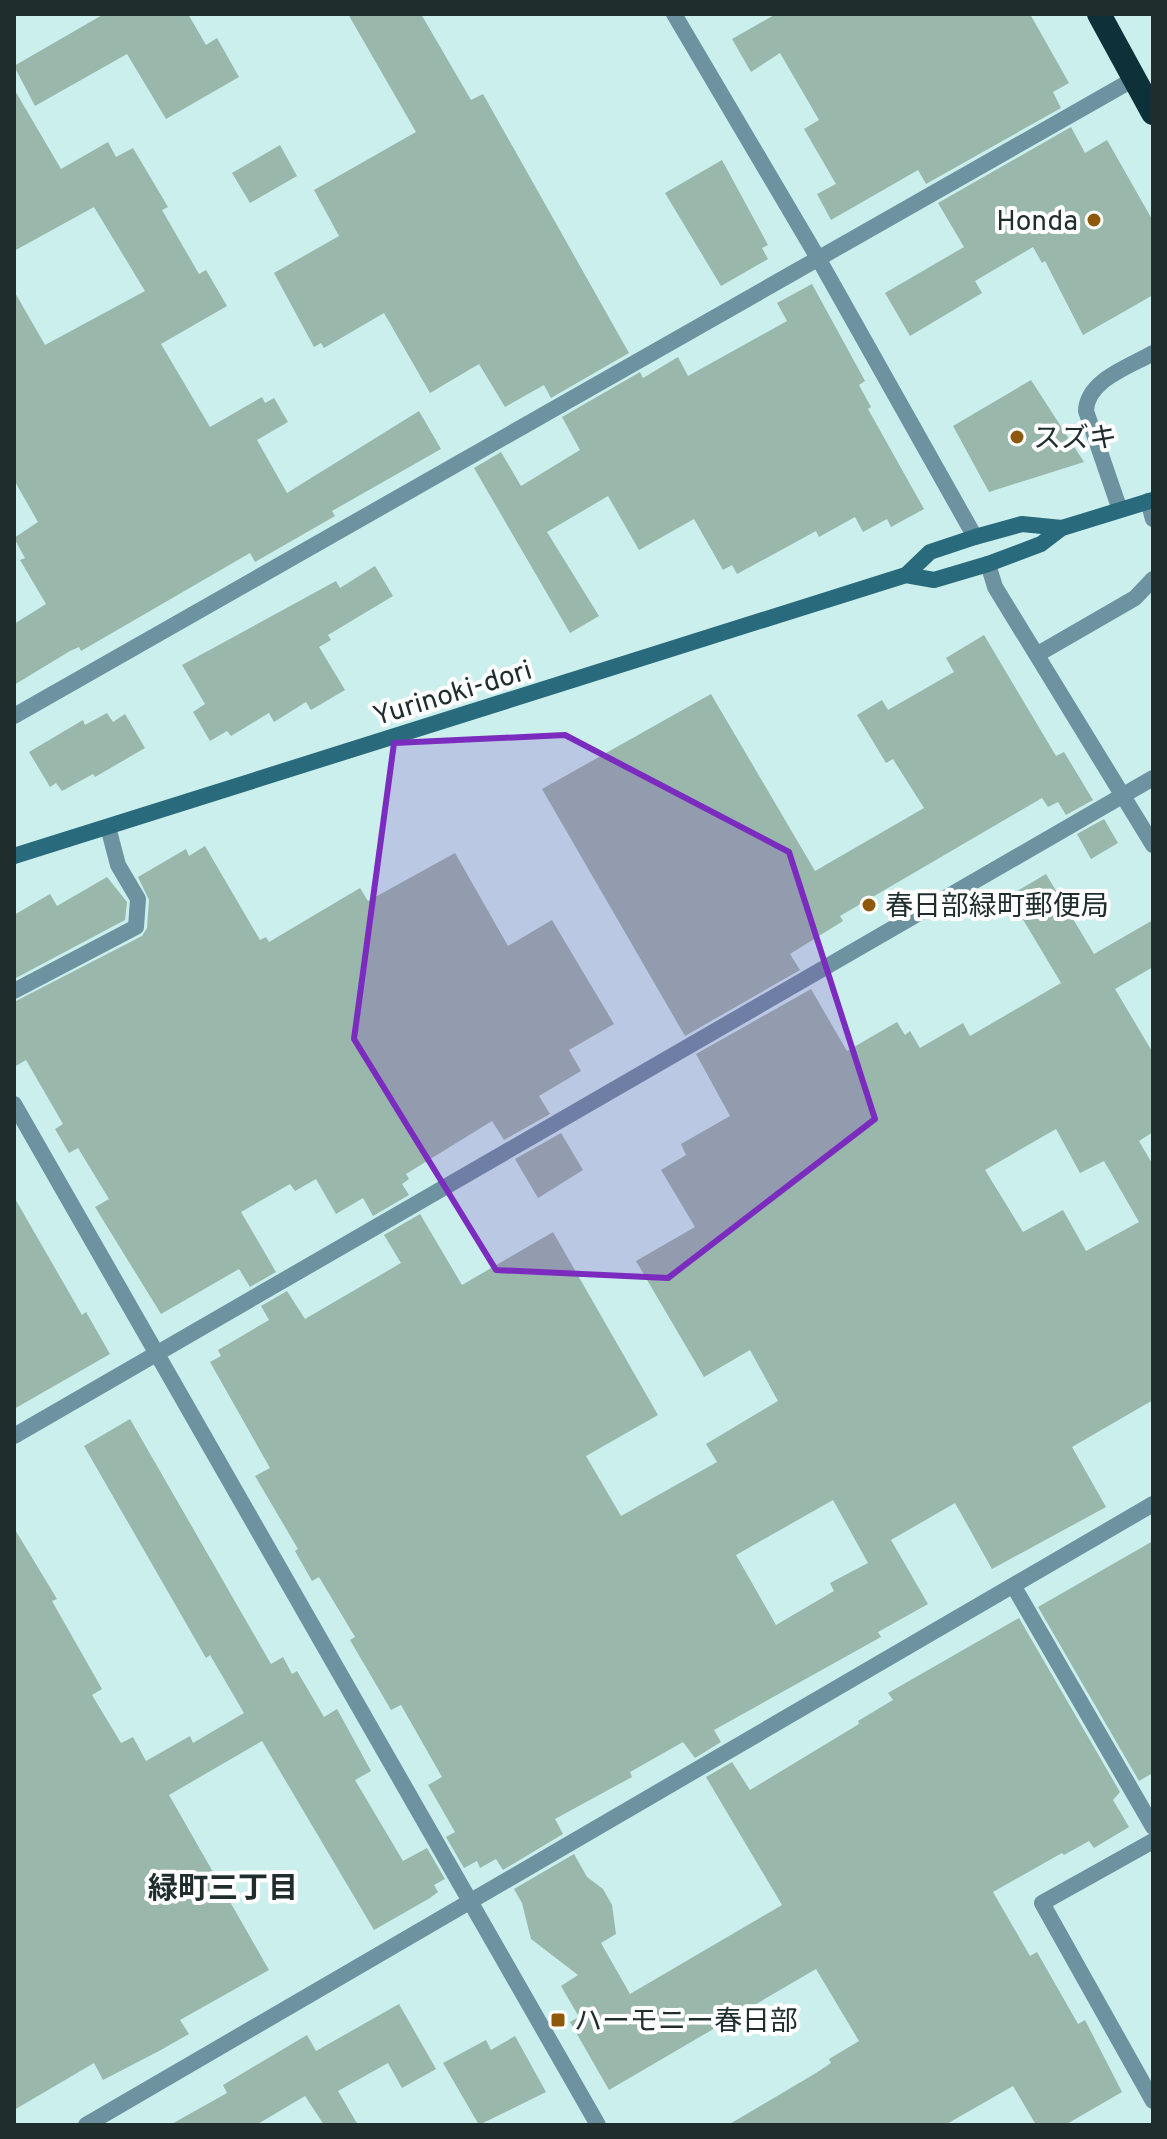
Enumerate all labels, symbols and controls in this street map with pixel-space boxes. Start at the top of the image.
place label: Honda [996,205,1078,241]
marker: Honda [1085,211,1103,229]
place label: スズキ [1033,422,1117,458]
marker: スズキ [1008,428,1026,446]
street label: Yurinoki-dori [369,654,537,736]
place label: 春日部緑町郵便局 [885,890,1109,926]
marker: 春日部緑町郵便局 [860,896,878,914]
district label: 緑町三丁目 [148,1872,298,1909]
place label: ハーモニー春日部 [574,2005,798,2041]
marker: ハーモニー春日部 [549,2011,567,2029]

